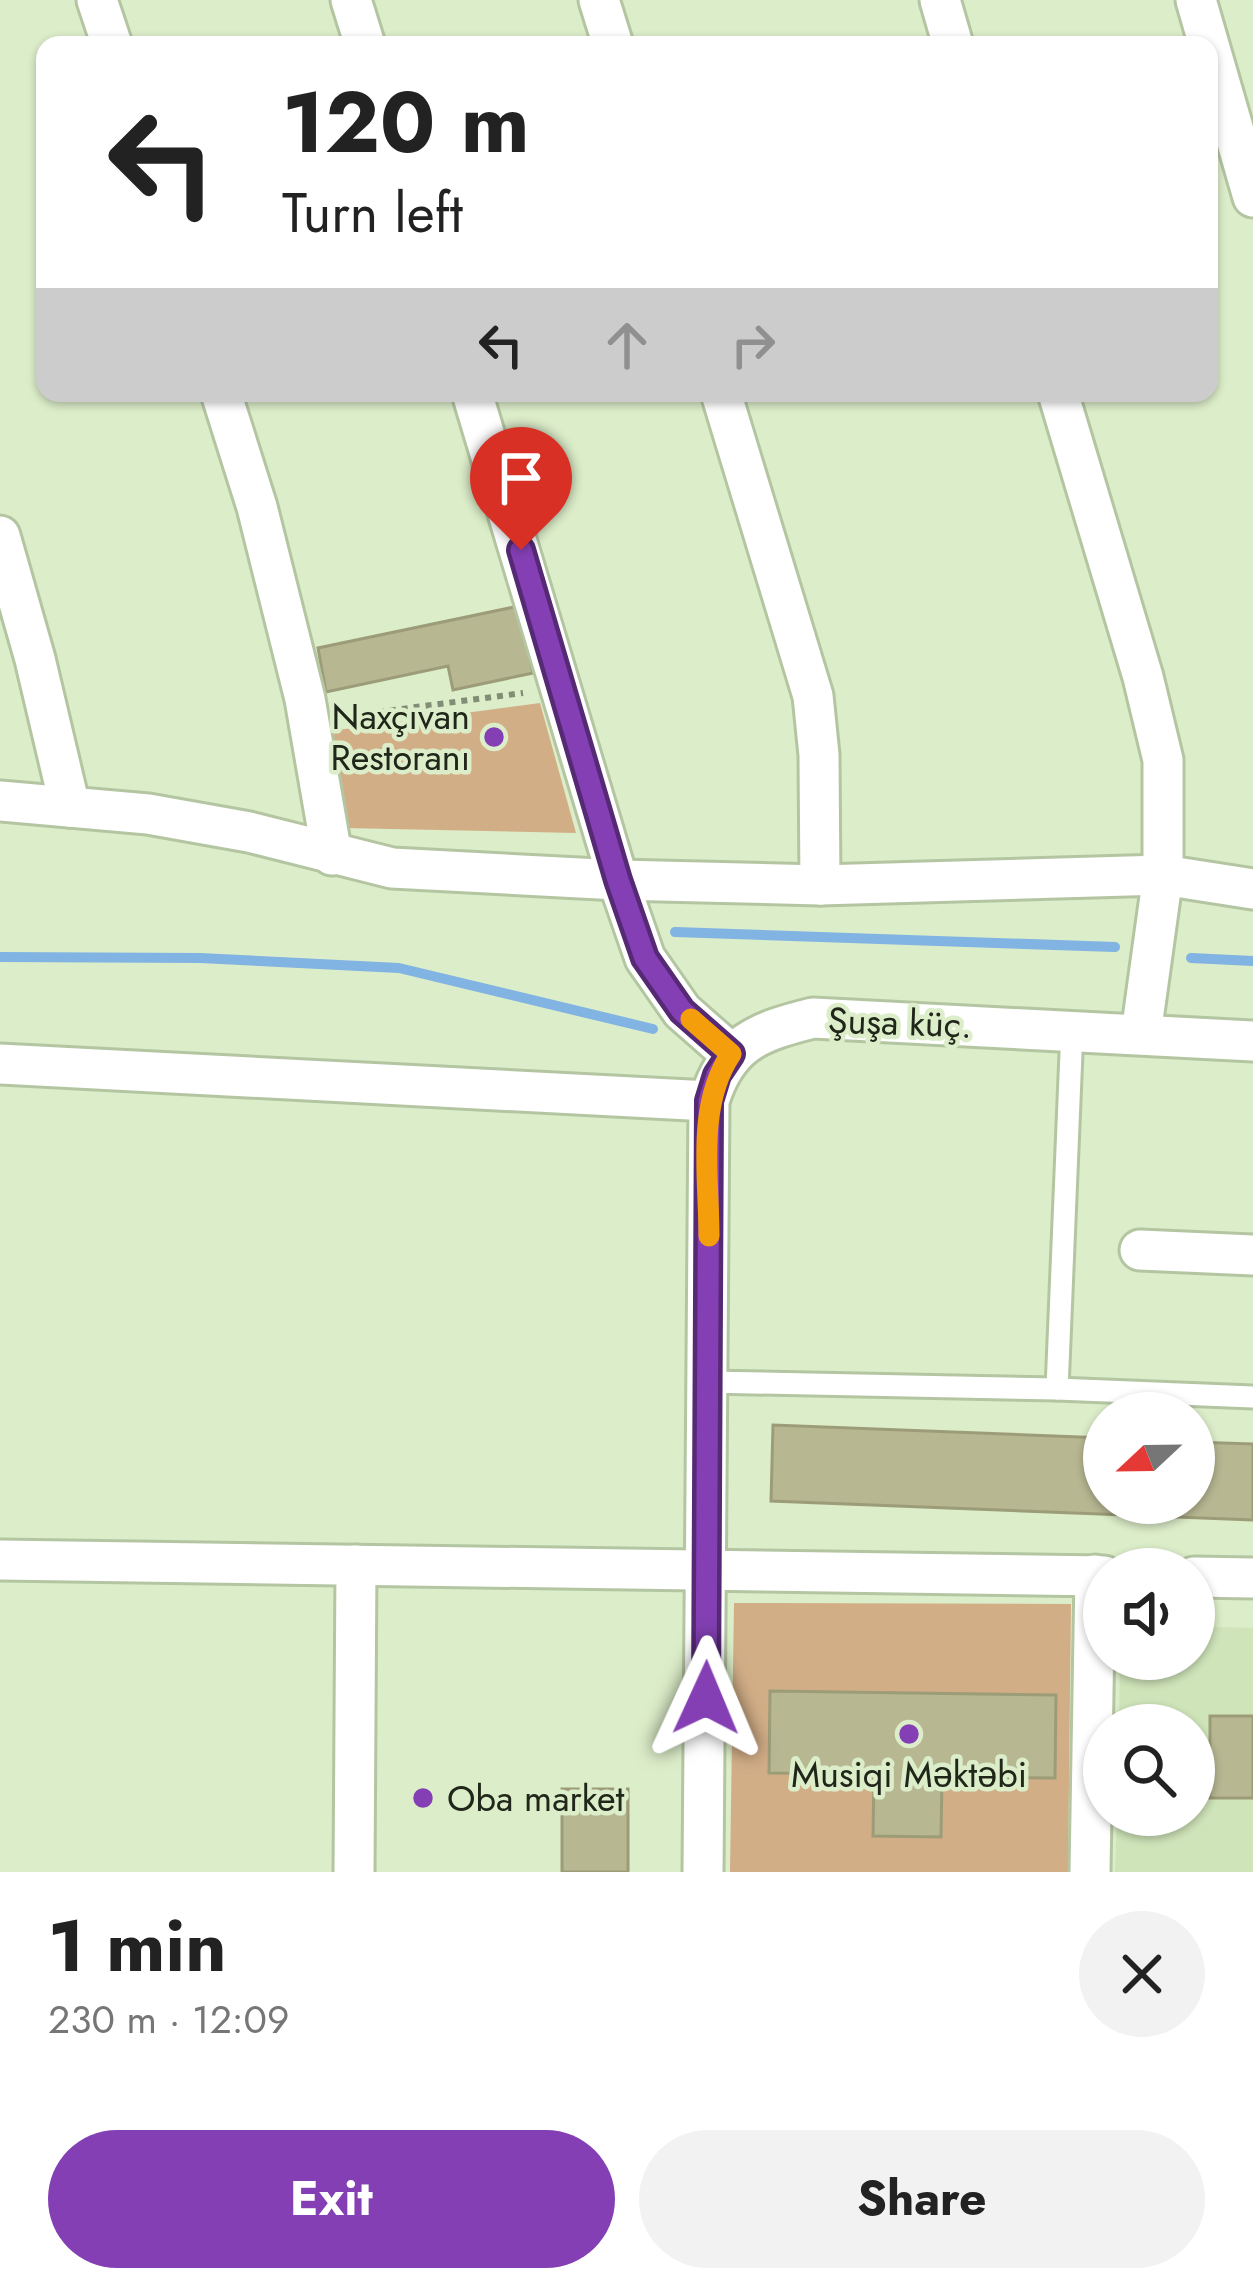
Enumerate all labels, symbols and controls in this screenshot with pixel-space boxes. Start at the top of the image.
text: 120 m [282,62,530,184]
icon: left [84,84,240,240]
text: Turn left [282,174,463,252]
icon: left [468,312,534,378]
icon: ahead [594,312,660,378]
icon: right [720,312,786,378]
pin [470,427,572,550]
icon: arrive [488,445,554,511]
place label: Naxçıvan Restoranı [331,690,470,783]
marker: Naxçıvan Restoranı [481,724,507,750]
street label: Şuşa küç. [827,994,973,1050]
north arrow [1083,1392,1215,1524]
map controls [1083,1392,1215,1836]
button: sound [1083,1548,1215,1680]
position arrow [643,1635,769,1761]
button: search [1083,1704,1215,1836]
marker: Musiqi Məktəbi [896,1721,922,1747]
place label: Musiqi Məktəbi [791,1748,1027,1800]
place label: Oba market [447,1772,625,1824]
marker: Oba market [410,1785,436,1811]
text: 1 min [48,1894,227,1998]
button: close [1079,1911,1205,2037]
text: 230 m · 12:09 [48,1991,289,2048]
button: Exit [48,2130,615,2268]
button: Share [639,2130,1205,2268]

